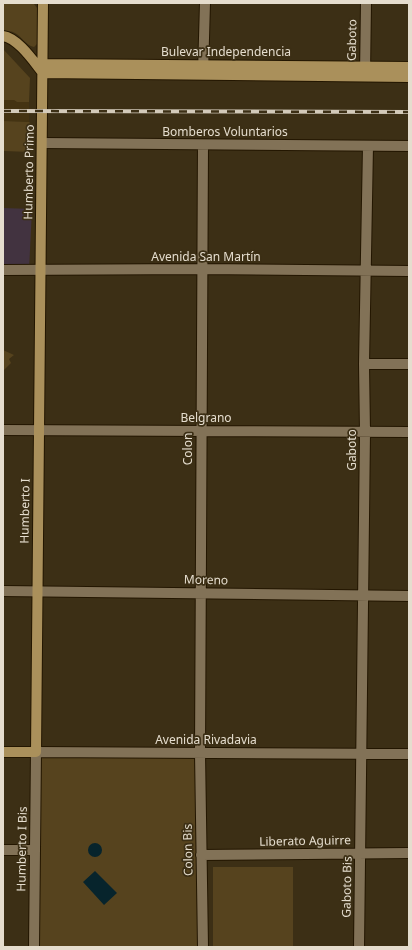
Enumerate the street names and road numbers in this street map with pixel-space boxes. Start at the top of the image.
street label: Gaboto [343,19,360,61]
street label: Bulevar Independencia [161,43,291,60]
street label: Bomberos Voluntarios [162,123,288,140]
street label: Humberto Primo [19,124,38,220]
street label: Avenida San Martín [151,248,261,265]
street label: Belgrano [180,409,232,426]
street label: Gaboto [343,429,360,471]
street label: Colon [179,433,196,465]
street label: Humberto I [15,478,34,544]
street label: Moreno [184,571,228,588]
street label: Avenida Rivadavia [155,731,257,748]
street label: Humberto I Bis [12,806,31,892]
street label: Colon Bis [179,823,196,876]
street label: Liberato Aguirre [259,831,351,850]
street label: Gaboto Bis [337,856,356,918]

